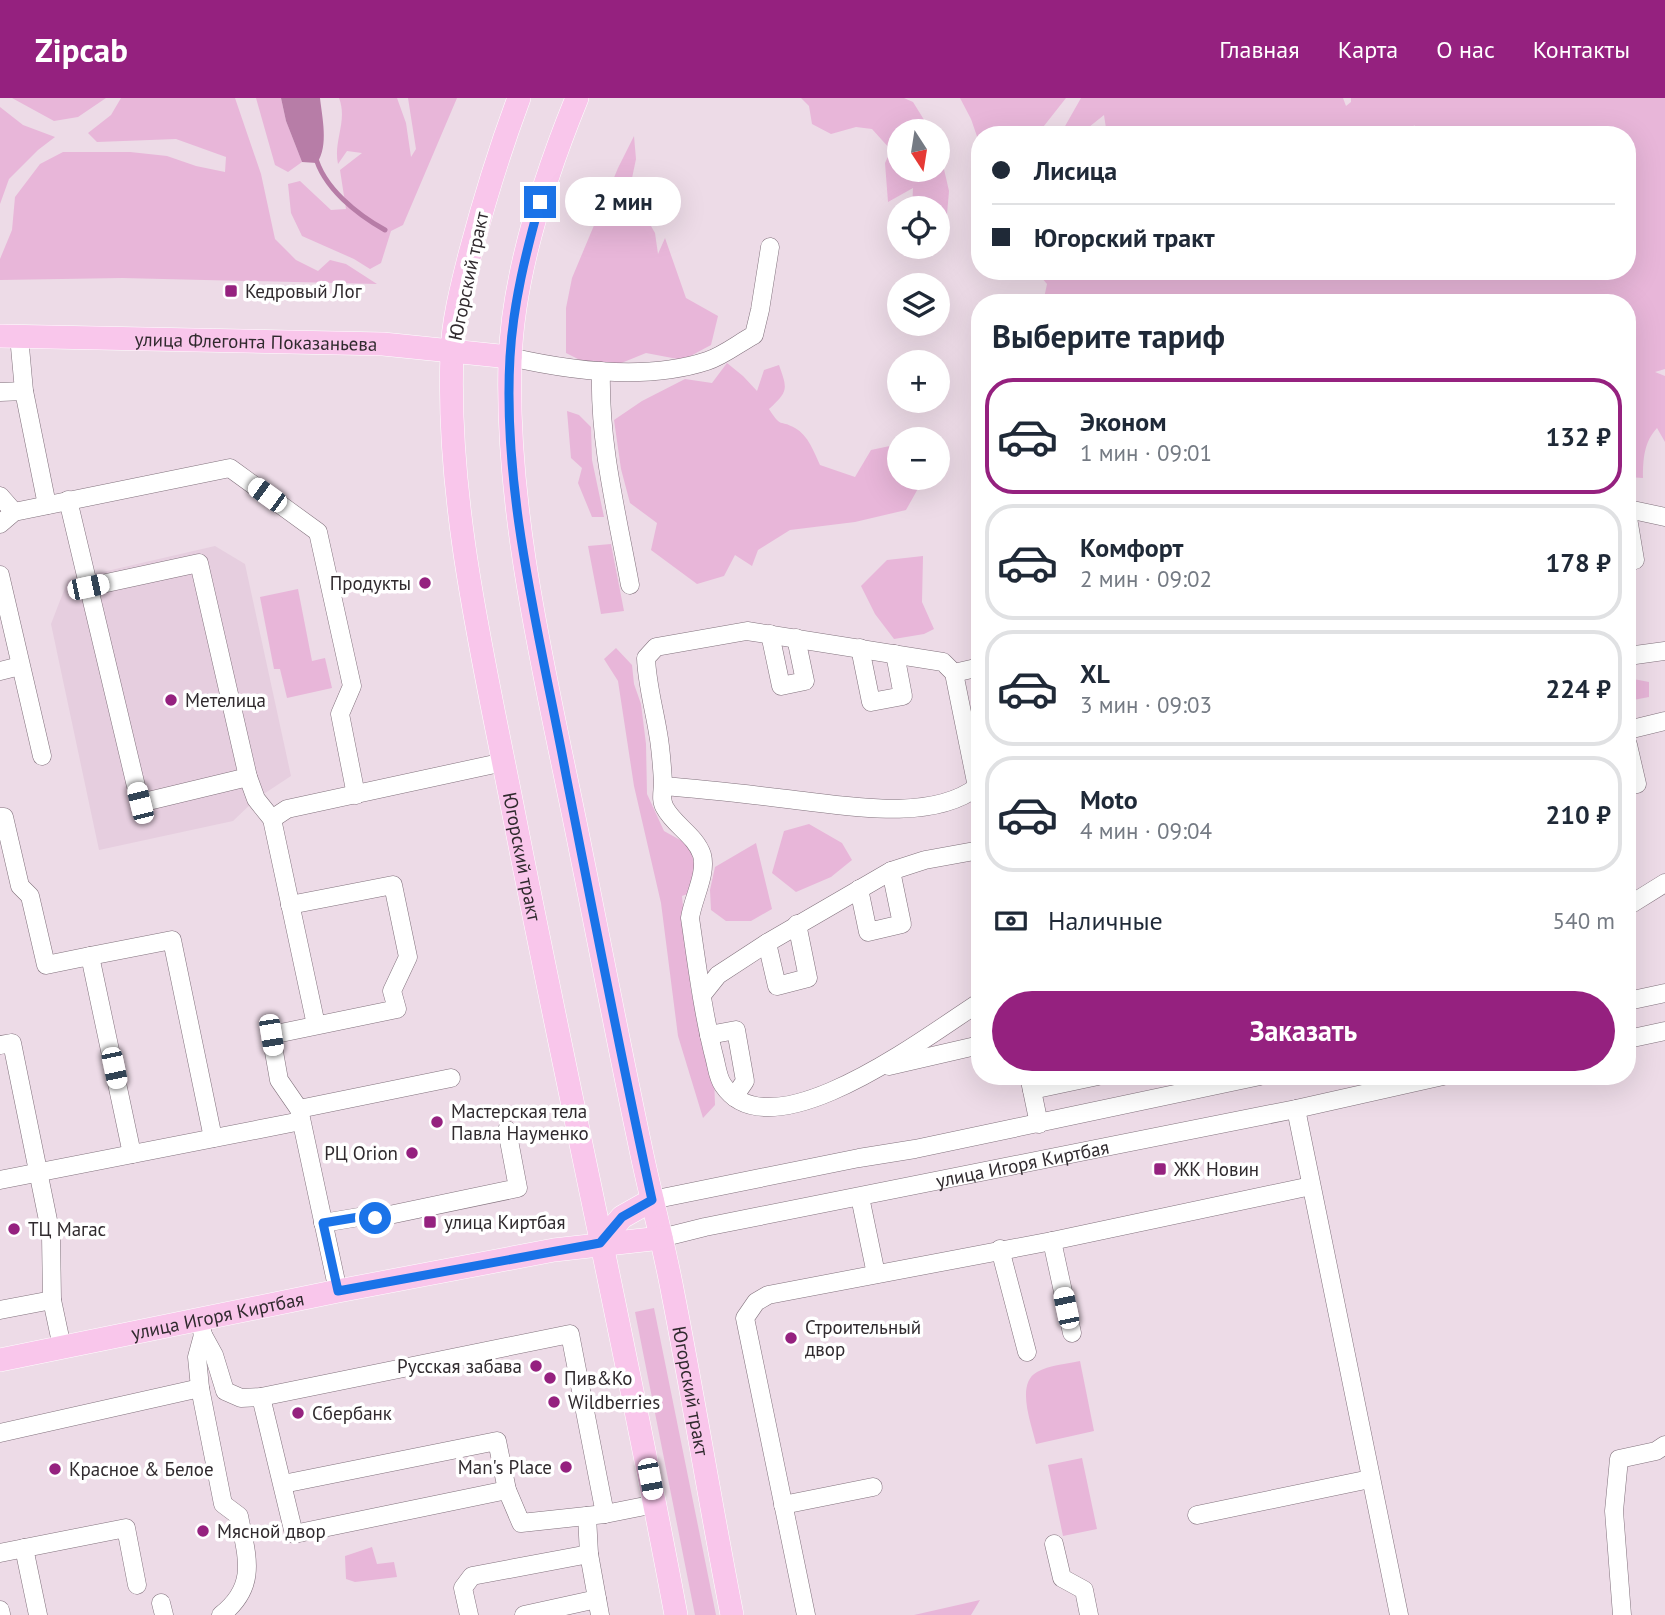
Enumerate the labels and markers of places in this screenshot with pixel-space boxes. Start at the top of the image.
place label: Кедровый Лог [245,279,363,303]
marker: Кедровый Лог [223,283,239,299]
place label: Продукты [330,571,411,595]
marker: Продукты [417,575,433,591]
place label: Метелица [185,688,266,712]
marker: Метелица [163,692,179,708]
place label: Мастерская тела Павла Науменко [451,1099,589,1145]
marker: Мастерская тела Павла Науменко [429,1114,445,1130]
place label: РЦ Orion [324,1141,398,1165]
marker: РЦ Orion [404,1145,420,1161]
place label: ЖК Новин [1173,1157,1259,1181]
marker: ЖК Новин [1152,1161,1168,1177]
place label: улица Киртбая [444,1210,566,1234]
marker: улица Киртбая [422,1214,438,1230]
place label: ТЦ Магас [28,1217,106,1241]
marker: ТЦ Магас [6,1221,22,1237]
place label: Строительный двор [805,1315,921,1361]
marker: Строительный двор [783,1330,799,1346]
place label: Русская забава [397,1354,522,1378]
marker: Русская забава [528,1358,544,1374]
place label: Пив&Ко [564,1366,632,1390]
marker: Пив&Ко [542,1370,558,1386]
place label: Wildberries [568,1390,660,1414]
marker: Wildberries [546,1394,562,1410]
place label: Сбербанк [312,1401,392,1425]
marker: Сбербанк [290,1405,306,1421]
place label: Man's Place [458,1455,552,1479]
place label: Красное & Белое [69,1457,214,1481]
marker: Man's Place [558,1459,574,1475]
marker: Красное & Белое [47,1461,63,1477]
place label: Мясной двор [217,1519,326,1543]
marker: Мясной двор [195,1523,211,1539]

